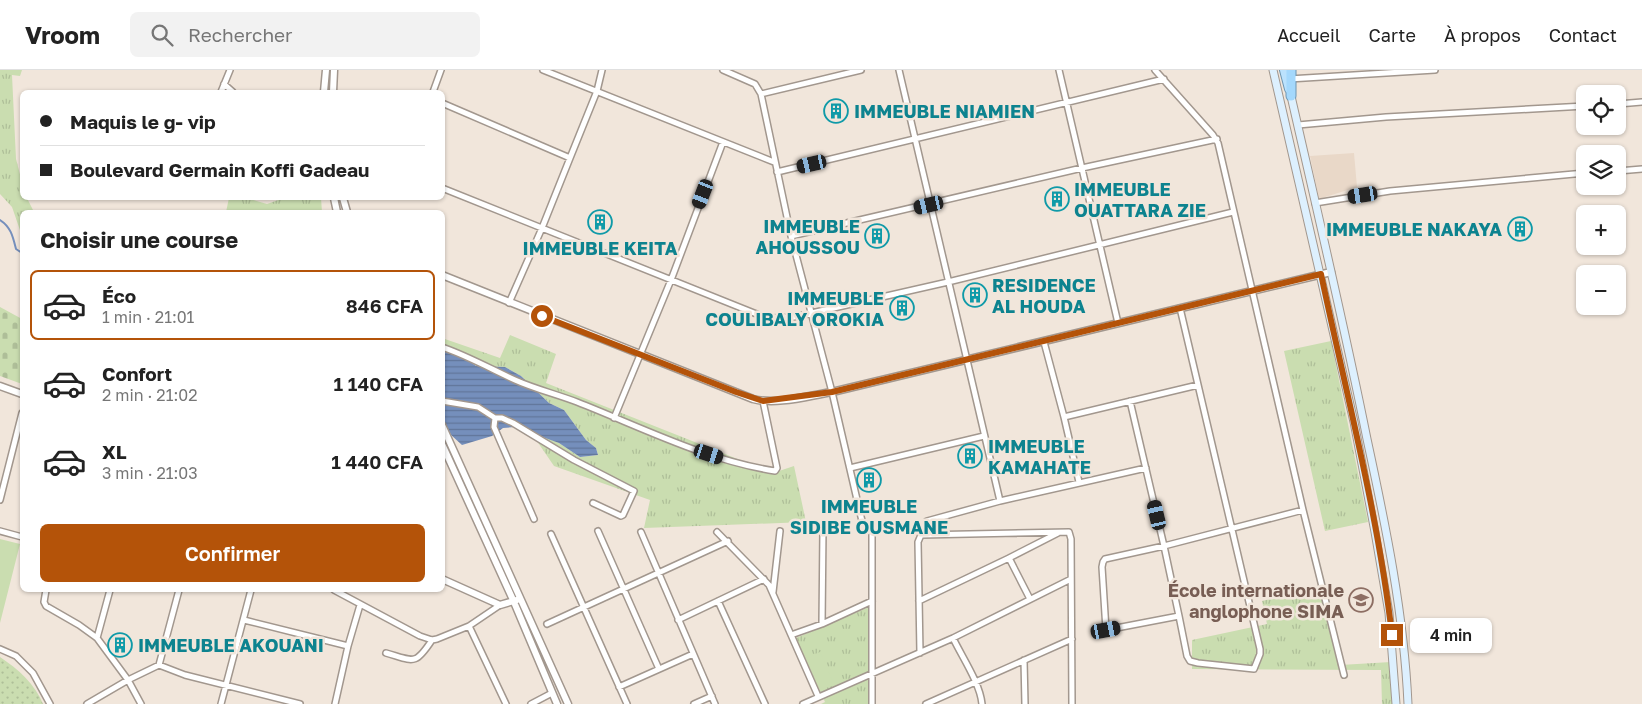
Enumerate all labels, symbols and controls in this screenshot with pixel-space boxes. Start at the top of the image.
search box [130,12,480,57]
text: Vroom [25,20,100,49]
icon: search [148,21,176,49]
text: Rechercher [188,23,293,46]
text: Accueil [1277,24,1341,46]
text: Carte [1369,24,1416,46]
text: À propos [1444,24,1521,46]
text: Contact [1549,24,1617,46]
map controls [1576,85,1626,315]
button: locate [1576,85,1626,135]
building icon: IMMEUBLE NIAMIEN [823,98,849,124]
place label: IMMEUBLE NIAMIEN [854,100,1035,122]
text: Maquis le g- vip [70,110,216,133]
button: layers [1576,145,1626,195]
car [795,153,828,175]
text: Boulevard Germain Koffi Gadeau [70,158,369,181]
car [690,177,715,211]
place label: IMMEUBLE OUATTARA ZIE [1074,178,1206,221]
car [1347,185,1378,205]
building icon: IMMEUBLE OUATTARA ZIE [1044,186,1070,212]
car [912,194,945,216]
button: + [1576,205,1626,255]
building icon: IMMEUBLE KEITA [587,209,613,235]
place label: IMMEUBLE AHOUSSOU [755,215,860,258]
building icon: IMMEUBLE NAKAYA [1507,216,1533,242]
place label: IMMEUBLE NAKAYA [1326,218,1502,240]
building icon: IMMEUBLE AHOUSSOU [864,223,890,249]
text: Choisir une course [40,226,238,253]
place label: IMMEUBLE KEITA [523,237,678,259]
button: − [1576,265,1626,315]
place label: RESIDENCE AL HOUDA [992,274,1096,317]
building icon: RESIDENCE AL HOUDA [962,282,988,308]
icon: car [42,283,87,328]
text: Éco [102,284,136,307]
place label: IMMEUBLE COULIBALY OROKIA [705,287,884,330]
text: 846 CFA [346,294,423,317]
building icon: IMMEUBLE COULIBALY OROKIA [889,295,915,321]
route start [531,305,553,327]
text: 1 min · 21:01 [102,307,194,327]
icon: car [42,361,87,406]
text: Confort [102,362,172,385]
text: 1 140 CFA [334,372,423,395]
text: 2 min · 21:02 [102,385,197,405]
place label: IMMEUBLE KAMAHATE [988,435,1091,478]
icon: car [42,439,87,484]
text: XL [102,440,127,463]
car [692,442,725,466]
building icon: IMMEUBLE KAMAHATE [957,443,983,469]
text: 1 440 CFA [331,450,423,473]
text: 3 min · 21:03 [102,463,198,483]
building icon: IMMEUBLE SIDIBE OUSMANE [856,467,882,493]
place label: IMMEUBLE SIDIBE OUSMANE [790,495,948,538]
car [1146,499,1167,531]
button: Confirmer [40,524,425,582]
place label: École internationale anglophone SIMA [1168,579,1344,622]
school or university icon: École internationale anglophone SIMA [1348,587,1374,613]
callout: 4 min [1410,618,1492,652]
car [1089,620,1122,640]
route end [1381,624,1403,646]
text: 4 min [1430,625,1472,645]
building icon: IMMEUBLE AKOUANI [107,632,133,658]
place label: IMMEUBLE AKOUANI [138,634,324,656]

